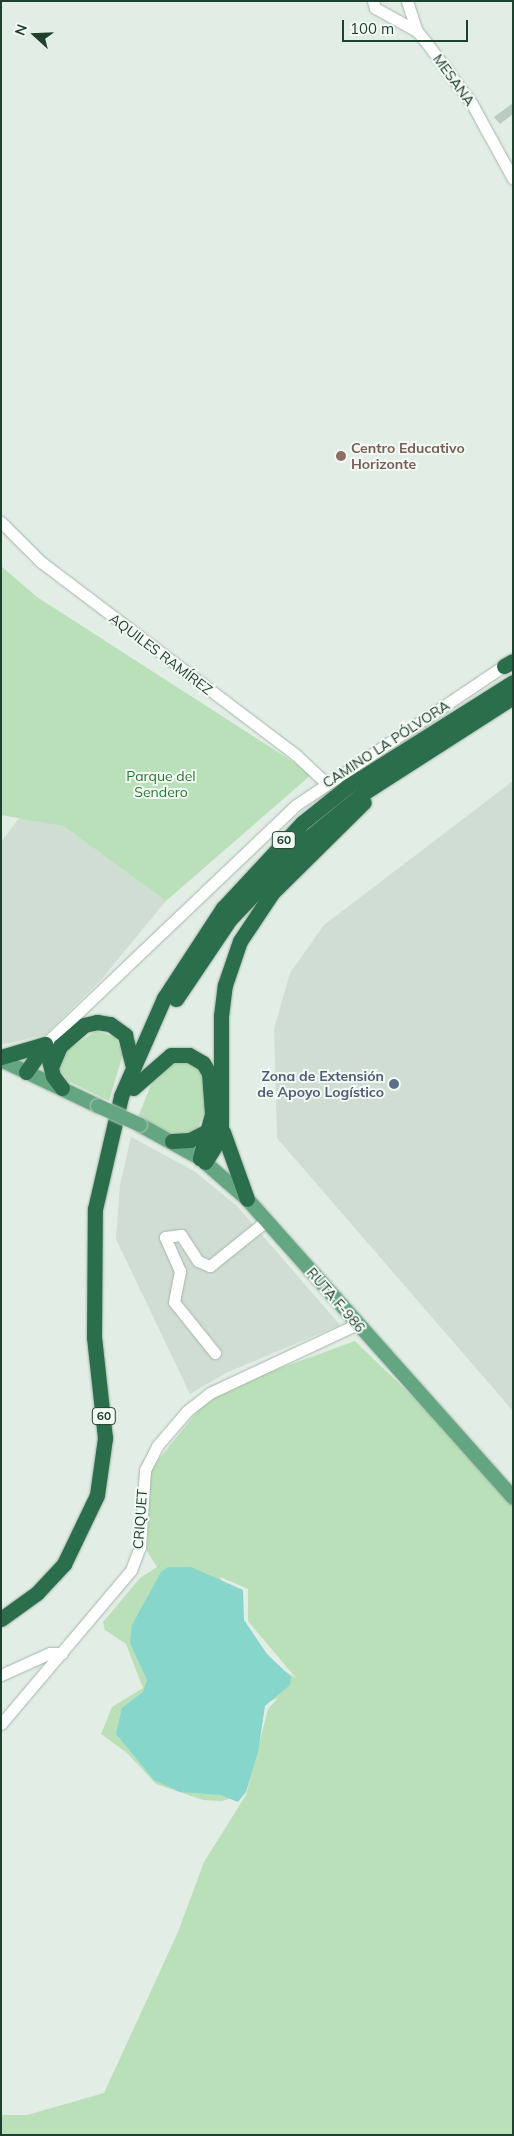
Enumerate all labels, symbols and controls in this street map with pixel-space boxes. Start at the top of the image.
north arrow [10,10,60,60]
scale bar [344,10,470,42]
text: 100 m [350,19,394,38]
text: N [11,22,31,38]
street label: MESANA [430,51,478,109]
place label: Centro Educativo Horizonte [351,440,465,472]
marker: Centro Educativo Horizonte [335,450,347,462]
street label: AQUILES RAMÍREZ [106,610,216,698]
street label: CAMINO LA PÓLVORA [319,697,453,791]
park label: Parque del Sendero [126,768,196,800]
road number: 60 [272,830,296,850]
place label: Zona de Extensión de Apoyo Logístico [257,1068,384,1100]
marker: Zona de Extensión de Apoyo Logístico [388,1078,400,1090]
street label: RUTA F-986 [303,1264,369,1336]
road number: 60 [92,1406,116,1425]
street label: CRIQUET [130,1488,150,1550]

